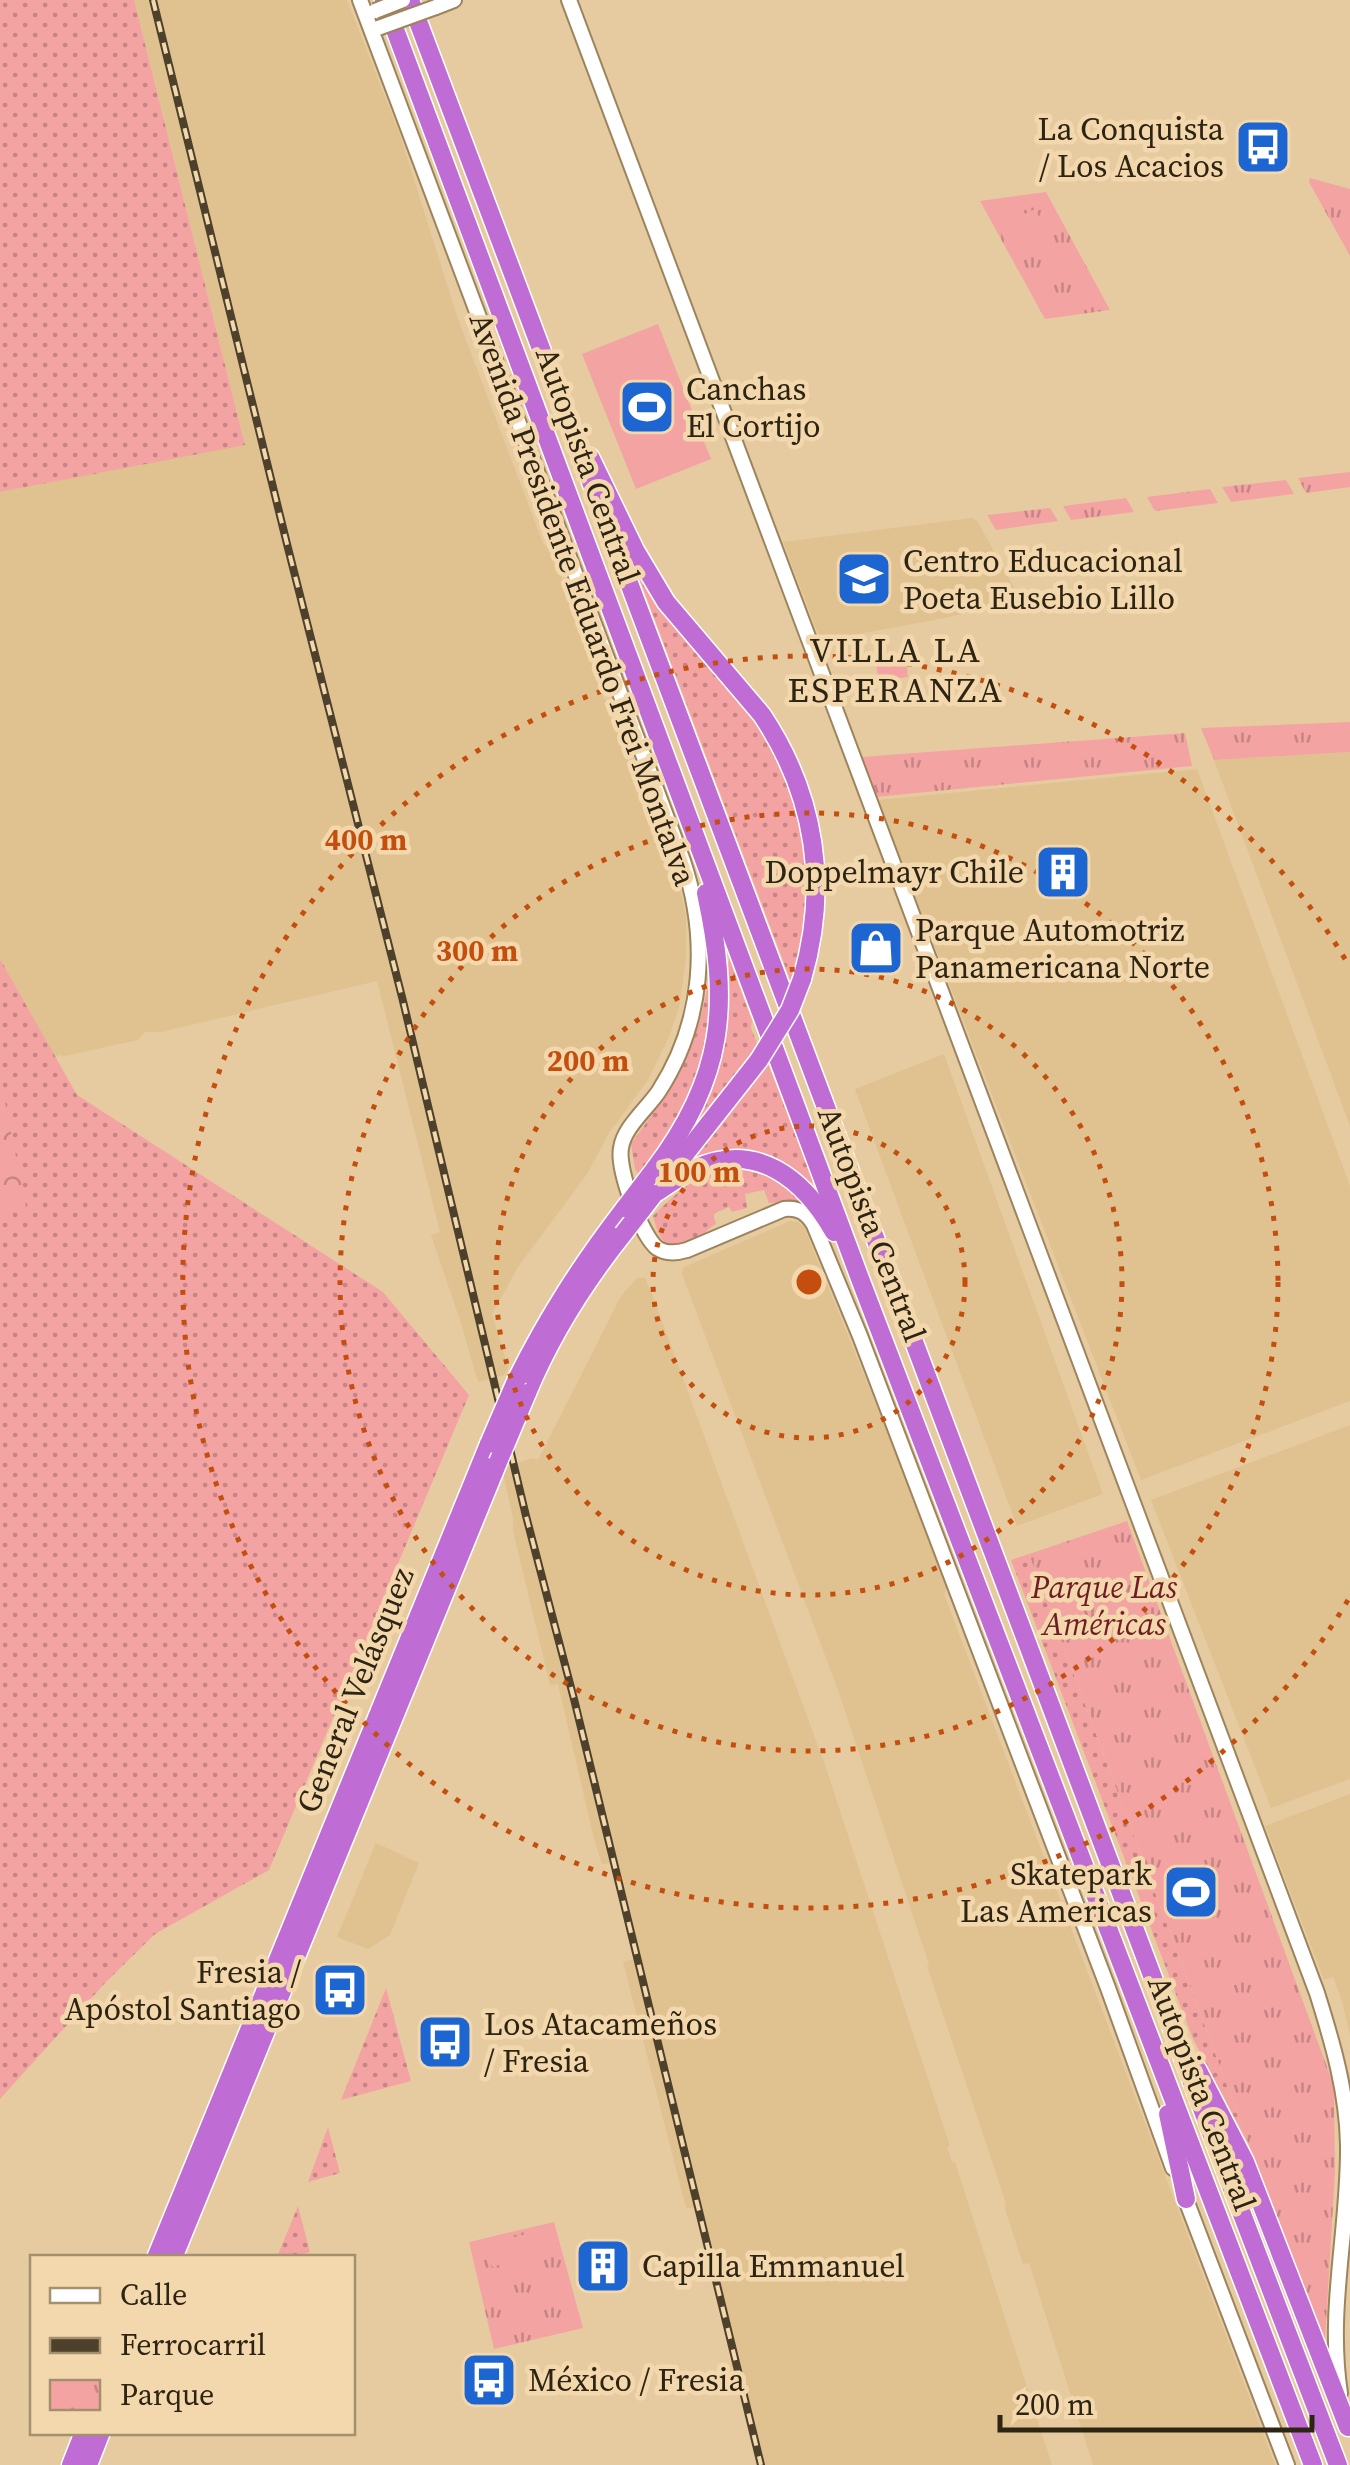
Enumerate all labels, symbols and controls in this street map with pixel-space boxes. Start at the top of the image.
place label: La Conquista / Los Acacios [1037,107,1225,188]
bus stop icon: La Conquista / Los Acacios [1233,117,1293,177]
street label: Avenida Presidente Eduardo Frei Montalva [459,306,708,892]
street label: Autopista Central [525,341,651,589]
place label: Canchas El Cortijo [686,367,821,448]
sports icon: Canchas El Cortijo [617,377,677,437]
place label: Centro Educacional Poeta Eusebio Lillo [903,539,1183,620]
school or university icon: Centro Educacional Poeta Eusebio Lillo [834,549,894,609]
district label: VILLA LA ESPERANZA [788,626,1004,714]
text: 400 m [325,819,407,860]
building icon: Doppelmayr Chile [1033,842,1093,902]
place label: Doppelmayr Chile [765,850,1024,894]
place label: Parque Automotriz Panamericana Norte [915,908,1210,989]
shop icon: Parque Automotriz Panamericana Norte [846,918,906,978]
text: 300 m [436,930,518,971]
text: 200 m [547,1040,629,1081]
street label: Autopista Central [807,1100,937,1348]
text: 100 m [658,1151,740,1192]
centre of rings [791,1264,827,1300]
street label: General Velásquez [286,1561,424,1819]
park label: Parque Las Américas [1030,1565,1177,1646]
place label: Skatepark Las Americas [960,1852,1152,1933]
sports icon: Skatepark Las Americas [1161,1862,1221,1922]
place label: Fresia / Apóstol Santiago [64,1950,301,2031]
bus stop icon: Fresia / Apóstol Santiago [310,1960,370,2020]
street label: Autopista Central [1137,1969,1267,2217]
place label: Los Atacameños / Fresia [484,2002,717,2083]
bus stop icon: Los Atacameños / Fresia [415,2012,475,2072]
building icon: Capilla Emmanuel [573,2236,633,2296]
place label: Capilla Emmanuel [642,2244,905,2288]
legend [30,2255,355,2435]
text: Calle [120,2274,187,2315]
text: Ferrocarril [120,2324,266,2365]
bus stop icon: México / Fresia [459,2350,519,2410]
place label: México / Fresia [528,2358,745,2402]
scale bar [1000,2370,1312,2432]
text: Parque [120,2374,214,2415]
text: 200 m [1015,2384,1094,2425]

